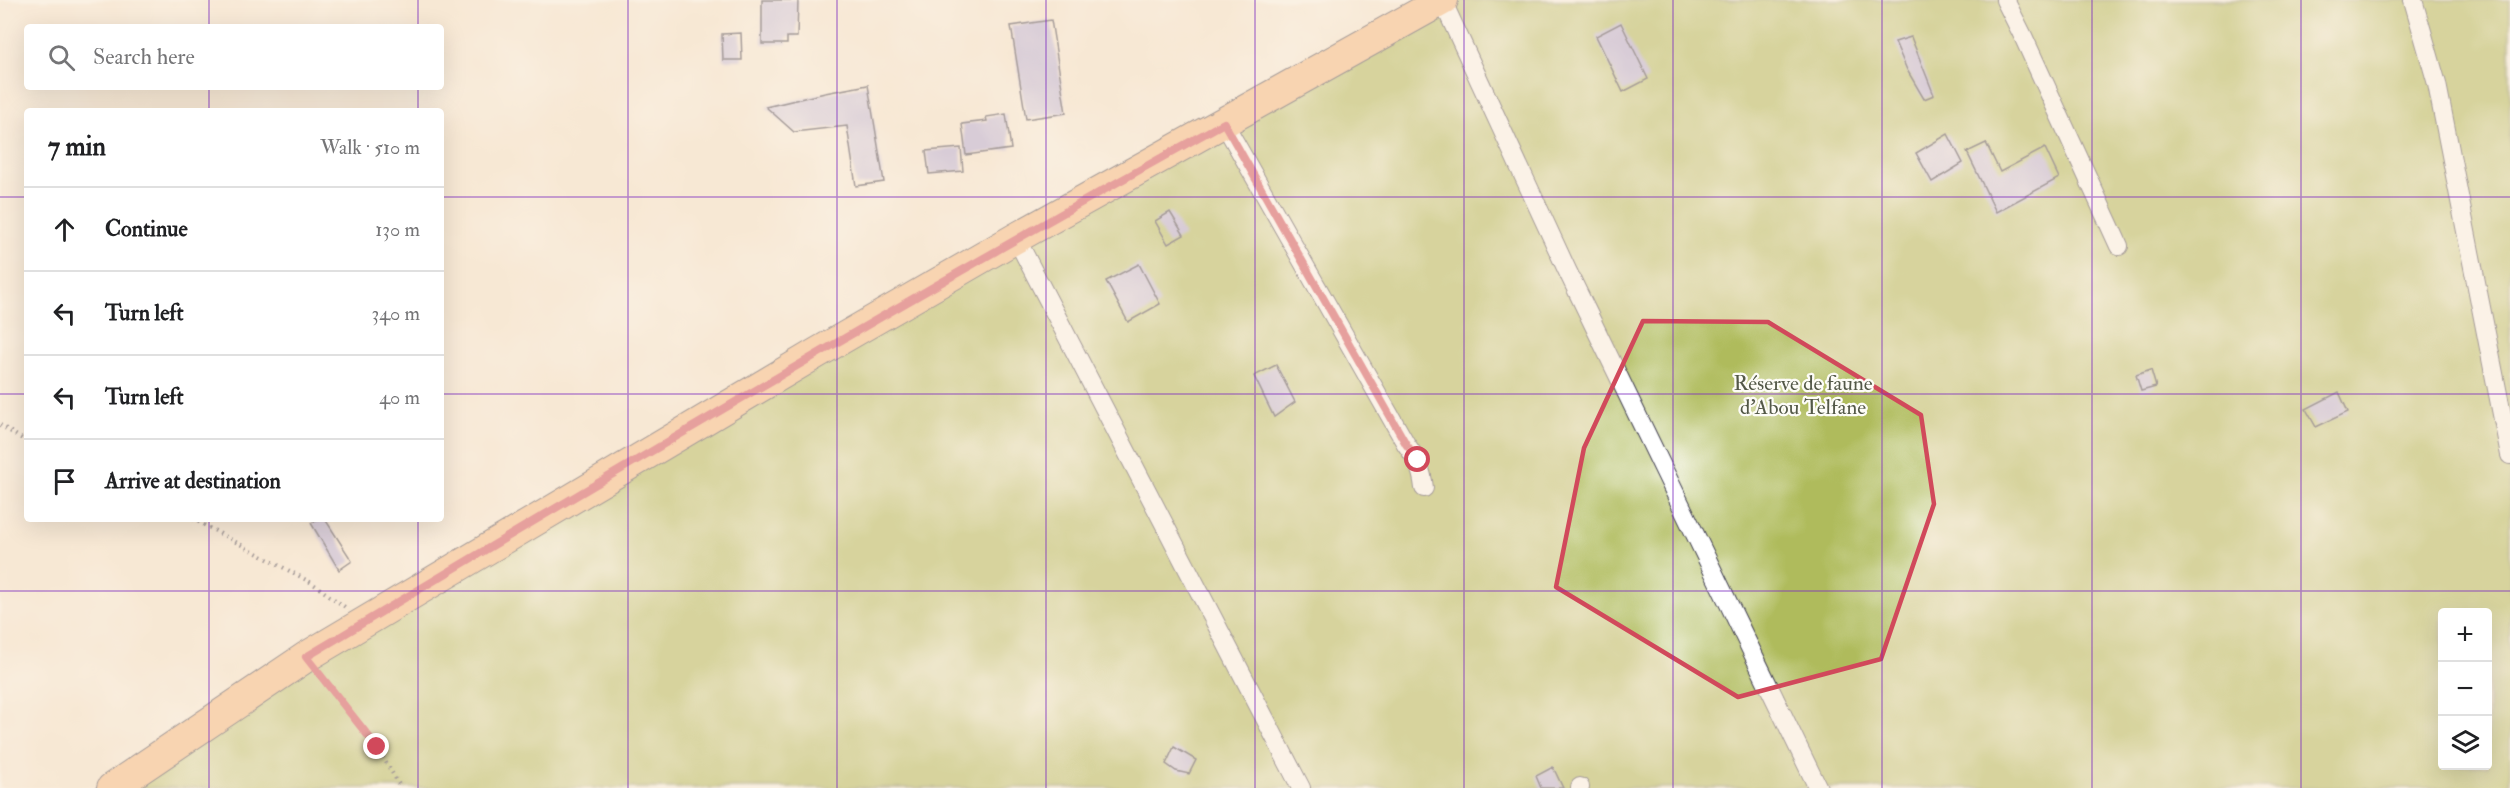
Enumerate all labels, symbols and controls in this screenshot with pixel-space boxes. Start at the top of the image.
search box [24,24,444,90]
icon: search [45,41,78,74]
text: Search here [93,43,195,71]
text: 7 min [48,131,106,163]
text: Walk · 510 m [320,135,420,160]
icon: ahead [48,213,81,246]
text: Continue [105,215,188,243]
text: 130 m [375,217,420,242]
icon: left [48,297,81,330]
text: Turn left [105,299,184,327]
text: 340 m [372,301,420,326]
park label: Réserve de faune d'Abou Telfane [1733,370,1873,421]
icon: left [48,381,81,414]
text: Turn left [105,383,184,411]
text: 40 m [379,385,420,410]
route start [1404,446,1430,472]
icon: arrive [48,465,81,498]
text: Arrive at destination [105,467,281,495]
map controls [2438,608,2492,770]
button: + [2438,608,2492,662]
button: − [2438,662,2492,716]
button: layers [2438,716,2492,770]
route end [363,733,389,759]

